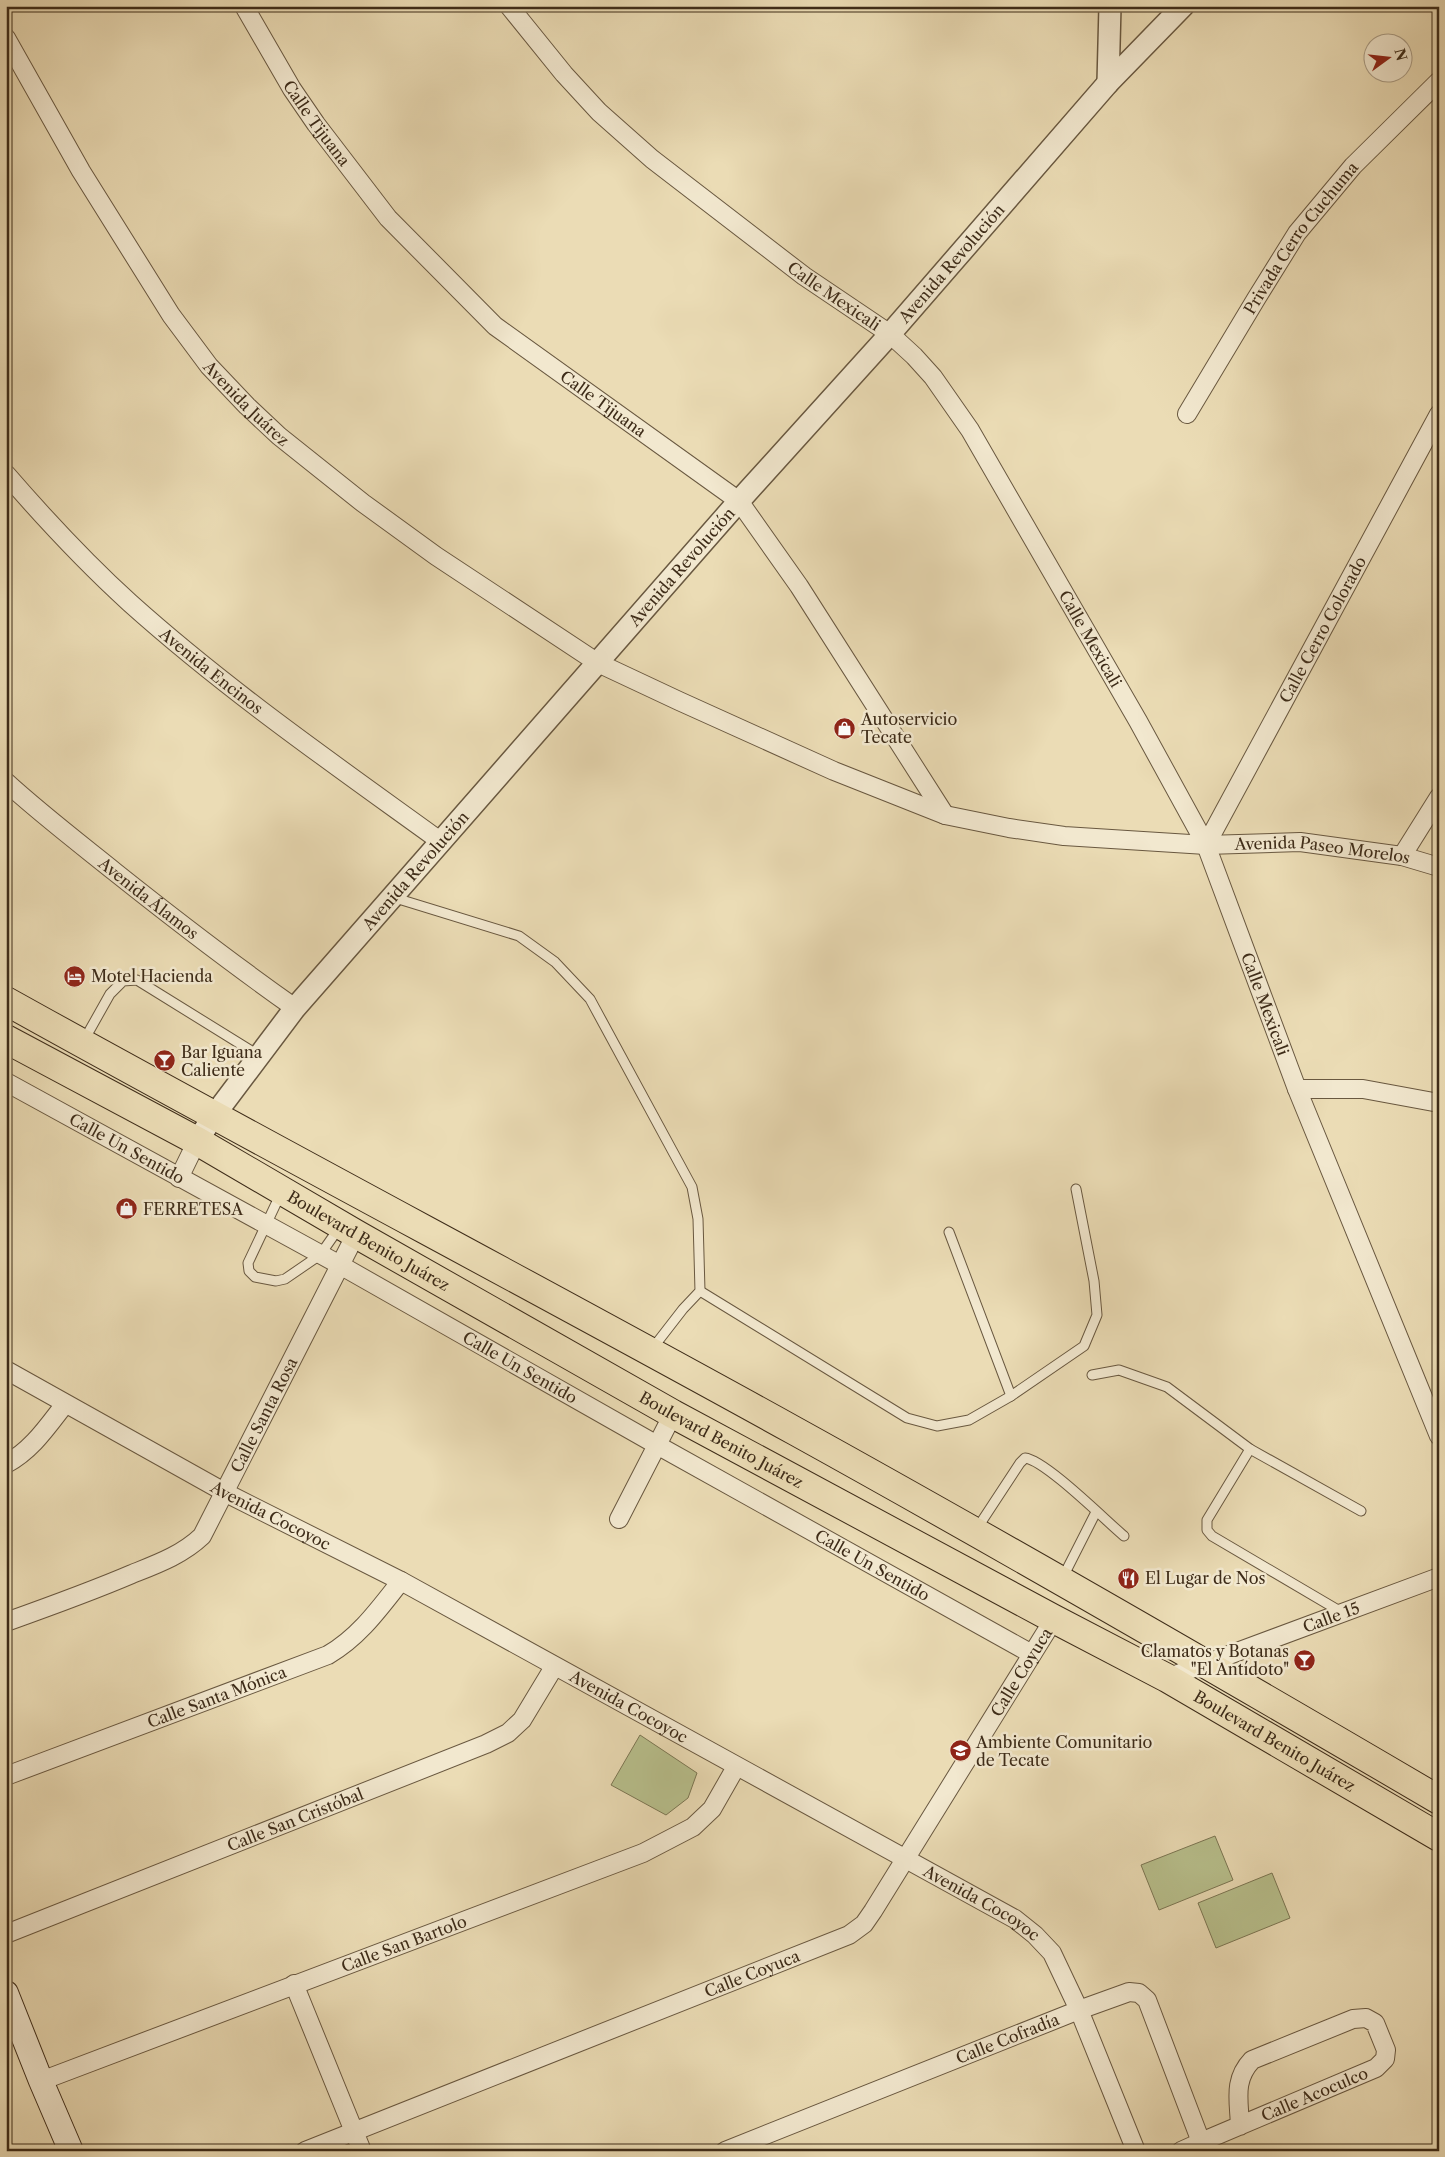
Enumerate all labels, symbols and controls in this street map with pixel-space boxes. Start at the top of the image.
north arrow [1362,32,1412,82]
text: N [1390,46,1411,63]
street label: Calle Tijuana [279,77,355,170]
street label: Privada Cerro Cuchuma [1239,157,1363,318]
street label: Avenida Revolución [894,200,1009,328]
street label: Calle Mexicali [784,257,885,335]
street label: Avenida Juárez [199,356,293,450]
street label: Calle Tijuana [556,366,651,442]
street label: Avenida Revolución [624,503,739,631]
street label: Calle Cerro Colorado [1275,553,1370,706]
street label: Calle Mexicali [1055,587,1126,691]
street label: Avenida Encinos [155,623,267,718]
place label: Autoservicio Tecate [860,709,957,747]
shop icon: Autoservicio Tecate [833,716,857,740]
street label: Avenida Revolución [357,807,473,935]
street label: Avenida Paseo Morelos [1233,832,1413,868]
street label: Avenida Álamos [94,852,203,944]
street label: Calle Mexicali [1237,950,1294,1058]
hotel icon: Motel Hacienda [63,964,87,988]
place label: Motel Hacienda [91,966,213,986]
place label: Bar Iguana Caliente [181,1042,263,1080]
bar icon: Bar Iguana Caliente [153,1049,177,1073]
street label: Calle Un Sentido [66,1109,188,1188]
street label: Boulevard Benito Juárez [284,1186,453,1295]
shop icon: FERRETESA [115,1197,139,1221]
place label: FERRETESA [143,1199,244,1219]
street label: Calle Un Sentido [459,1327,581,1408]
street label: Calle Santa Rosa [226,1353,302,1476]
street label: Boulevard Benito Juárez [636,1387,807,1492]
street label: Avenida Cocoyoc [206,1476,334,1554]
street label: Calle Un Sentido [811,1525,934,1605]
restaurant icon: El Lugar de Nos [1117,1566,1141,1590]
place label: El Lugar de Nos [1145,1568,1265,1588]
street label: Calle 15 [1300,1597,1362,1637]
street label: Calle Coyuca [986,1623,1057,1720]
place label: Clamatos y Botanas "El Antídoto" [1141,1641,1289,1679]
bar icon: Clamatos y Botanas "El Antídoto" [1293,1648,1317,1672]
street label: Calle Santa Mónica [144,1661,289,1732]
street label: Avenida Cocoyoc [565,1665,691,1747]
street label: Boulevard Benito Juárez [1190,1686,1359,1796]
place label: Ambiente Comunitario de Tecate [975,1732,1153,1770]
school or university icon: Ambiente Comunitario de Tecate [948,1739,972,1763]
street label: Calle San Cristóbal [224,1783,366,1856]
street label: Avenida Cocoyoc [919,1860,1044,1945]
street label: Calle San Bartolo [338,1911,469,1976]
street label: Calle Coyuca [701,1945,803,2001]
street label: Calle Cofradía [953,2009,1063,2068]
street label: Calle Acoculco [1258,2063,1371,2125]

